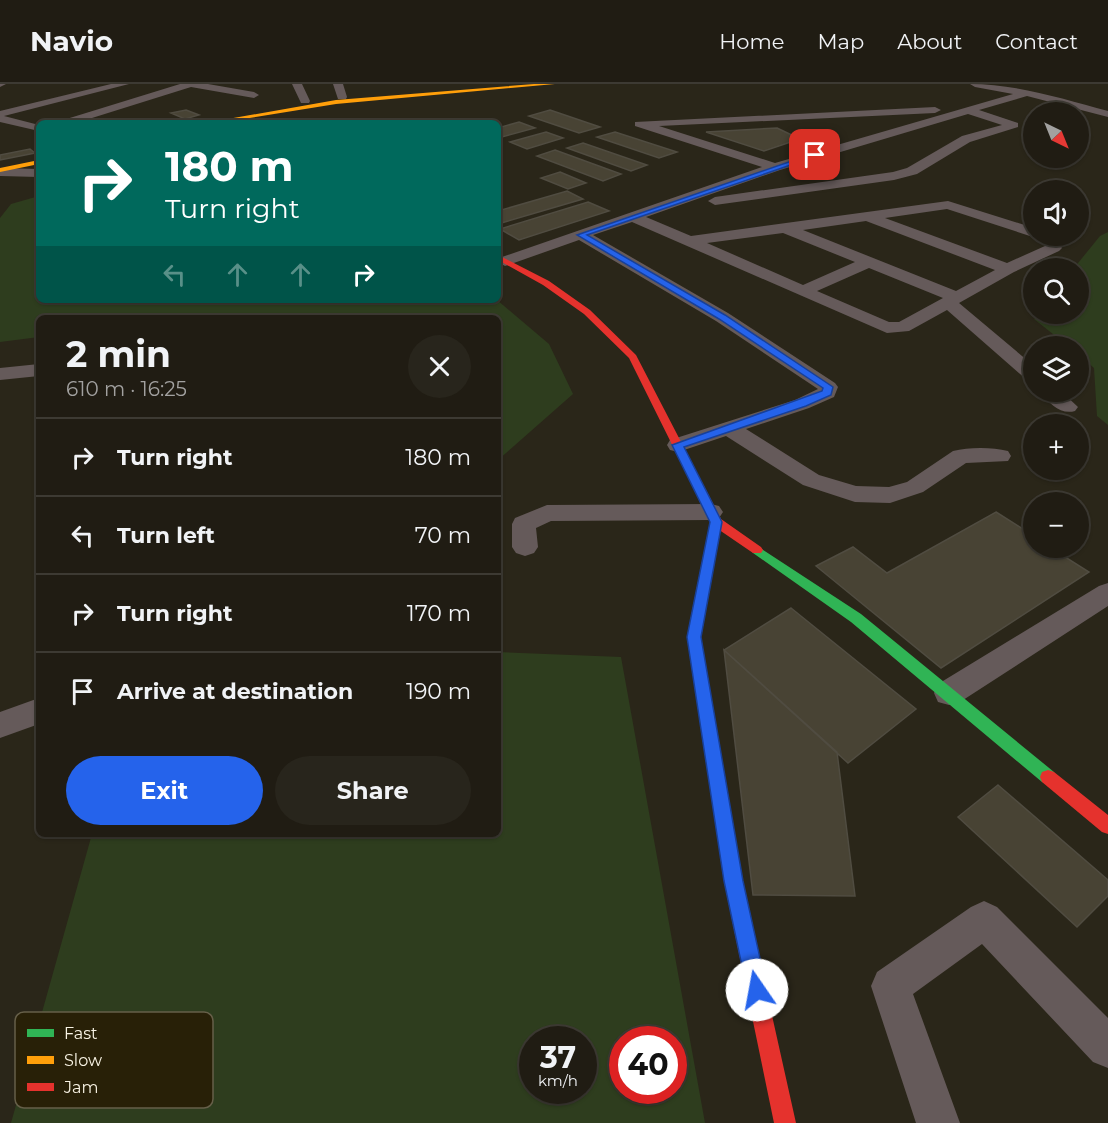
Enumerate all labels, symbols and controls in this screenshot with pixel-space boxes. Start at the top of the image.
text: Navio [30,24,113,58]
text: Home [719,29,784,54]
text: Map [817,29,864,54]
text: About [897,29,962,54]
text: Contact [995,29,1078,54]
north arrow [1023,102,1089,168]
map controls [1023,102,1089,558]
pin [789,129,840,180]
icon: arrive [798,138,831,171]
text: 180 m [165,140,294,192]
icon: right [66,144,144,222]
button: sound [1023,180,1089,246]
text: Turn right [165,192,300,225]
icon: left [158,258,191,291]
icon: ahead [221,258,254,291]
icon: ahead [284,258,317,291]
icon: right [347,258,380,291]
button: search [1023,258,1089,324]
text: 2 min [66,332,171,376]
button: close [408,335,471,398]
button: layers [1023,336,1089,402]
text: 610 m · 16:25 [66,377,187,401]
button: + [1023,414,1089,480]
icon: right [66,441,99,474]
text: Turn right [117,444,232,471]
text: 180 m [405,444,471,471]
button: − [1023,492,1089,558]
icon: left [66,519,99,552]
text: Turn left [117,522,215,549]
text: 70 m [415,522,471,549]
icon: right [66,597,99,630]
text: Turn right [117,600,232,627]
text: 170 m [407,600,471,627]
icon: arrive [66,675,99,708]
text: Arrive at destination [117,678,353,705]
text: 190 m [406,678,471,705]
button: Exit [66,756,263,825]
button: Share [275,756,471,825]
position arrow [725,958,789,1022]
legend [15,1012,213,1108]
text: Fast [64,1024,98,1043]
speed limit sign: 40 [609,1026,687,1104]
text: 37 [540,1039,576,1076]
text: Slow [64,1051,102,1070]
text: km/h [538,1071,578,1090]
text: Jam [63,1078,98,1097]

